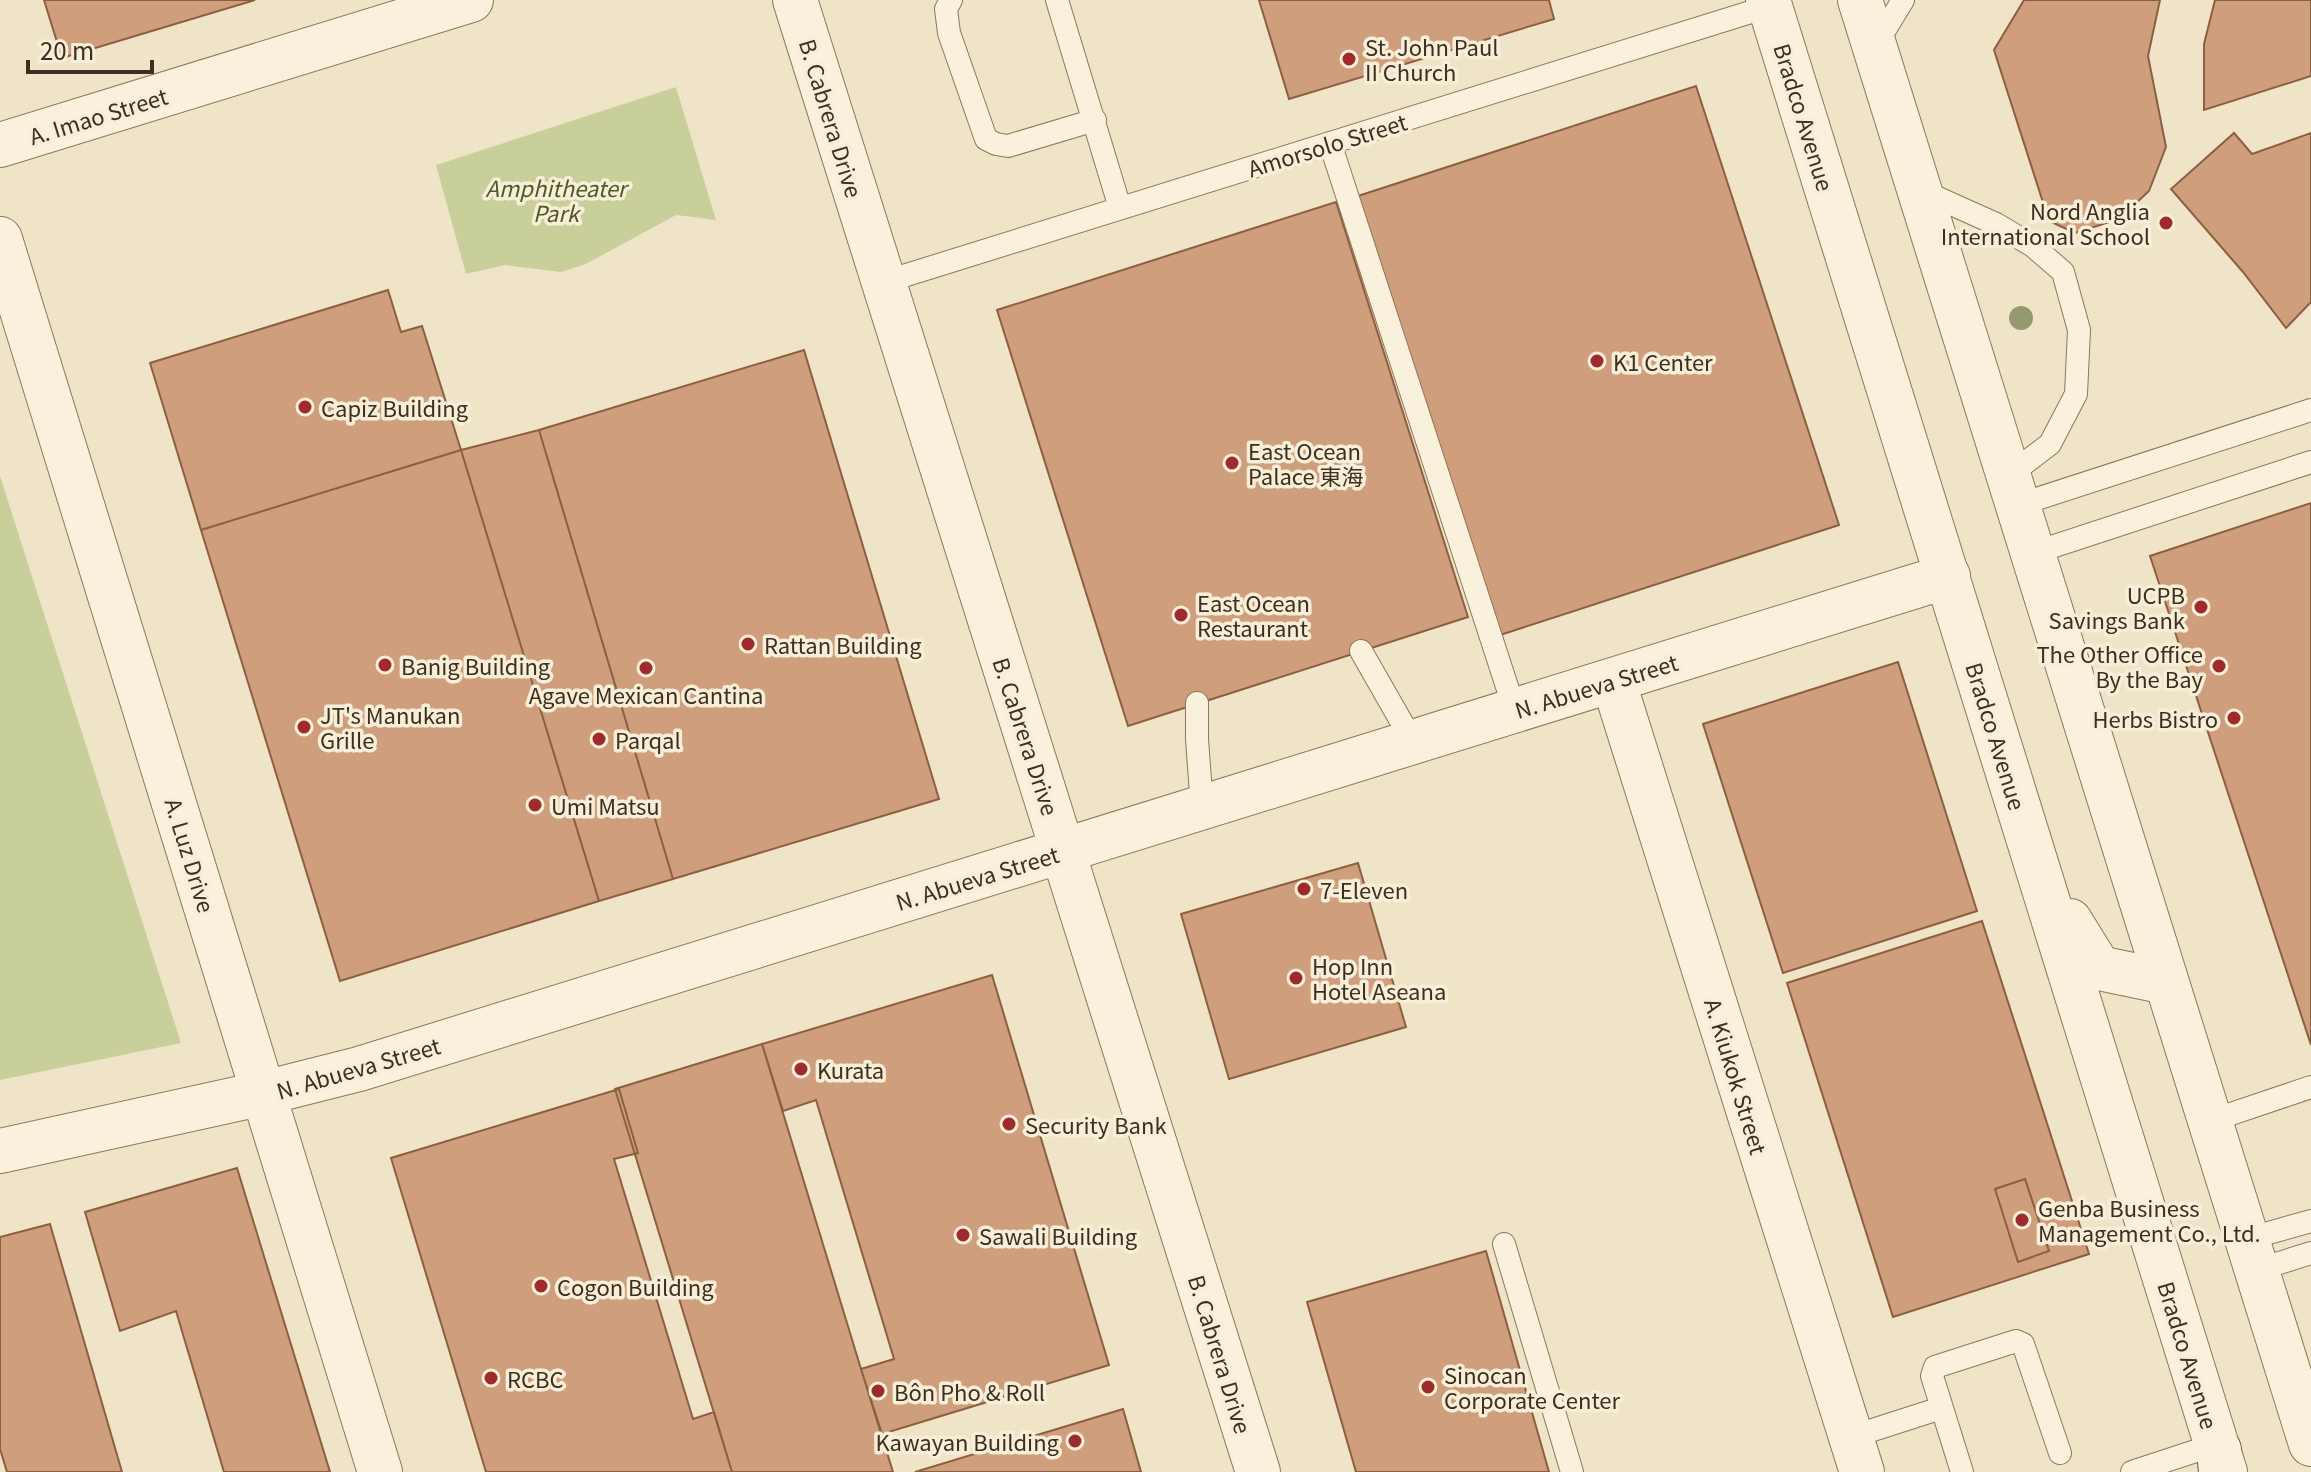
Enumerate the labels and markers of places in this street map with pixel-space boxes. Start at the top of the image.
place label: St. John Paul II Church [1365,30,1499,87]
marker: St. John Paul II Church [1340,50,1358,68]
place label: Nord Anglia International School [1941,194,2150,251]
marker: Nord Anglia International School [2157,214,2175,232]
place label: K1 Center [1613,345,1713,377]
marker: K1 Center [1588,352,1606,370]
place label: Capiz Building [321,391,469,423]
marker: Capiz Building [296,398,314,416]
place label: East Ocean Palace 東海 [1248,434,1364,491]
marker: East Ocean Palace 東海 [1223,454,1241,472]
place label: UCPB Savings Bank [2049,578,2185,635]
place label: East Ocean Restaurant [1197,586,1310,643]
marker: UCPB Savings Bank [2192,598,2210,616]
marker: East Ocean Restaurant [1172,606,1190,624]
place label: Rattan Building [764,628,922,660]
marker: Rattan Building [739,635,757,653]
place label: The Other Office By the Bay [2036,637,2204,694]
place label: Banig Building [401,649,551,681]
marker: Banig Building [376,656,394,674]
marker: The Other Office By the Bay [2210,657,2228,675]
marker: Agave Mexican Cantina [637,659,655,677]
place label: Agave Mexican Cantina [529,678,763,710]
place label: JT's Manukan Grille [320,698,460,755]
place label: Herbs Bistro [2092,702,2218,734]
marker: Herbs Bistro [2225,709,2243,727]
marker: JT's Manukan Grille [295,718,313,736]
place label: Parqal [615,723,681,755]
marker: Parqal [590,730,608,748]
place label: Umi Matsu [551,789,660,821]
marker: Umi Matsu [526,796,544,814]
place label: 7-Eleven [1320,873,1408,905]
marker: 7-Eleven [1295,880,1313,898]
place label: Hop Inn Hotel Aseana [1312,949,1446,1006]
marker: Hop Inn Hotel Aseana [1287,969,1305,987]
place label: Kurata [817,1053,884,1085]
marker: Kurata [792,1060,810,1078]
place label: Security Bank [1025,1108,1167,1140]
marker: Security Bank [1000,1115,1018,1133]
place label: Genba Business Management Co., Ltd. [2038,1191,2261,1248]
marker: Genba Business Management Co., Ltd. [2013,1211,2031,1229]
place label: Sawali Building [979,1219,1138,1251]
marker: Sawali Building [954,1226,972,1244]
place label: Cogon Building [557,1270,714,1302]
marker: Cogon Building [532,1277,550,1295]
place label: Sinocan Corporate Center [1444,1358,1621,1415]
place label: RCBC [507,1362,564,1394]
marker: RCBC [482,1369,500,1387]
place label: Bôn Pho & Roll [894,1375,1045,1407]
marker: Sinocan Corporate Center [1419,1378,1437,1396]
marker: Bôn Pho & Roll [869,1382,887,1400]
place label: Kawayan Building [875,1425,1060,1457]
marker: Kawayan Building [1066,1432,1084,1450]

